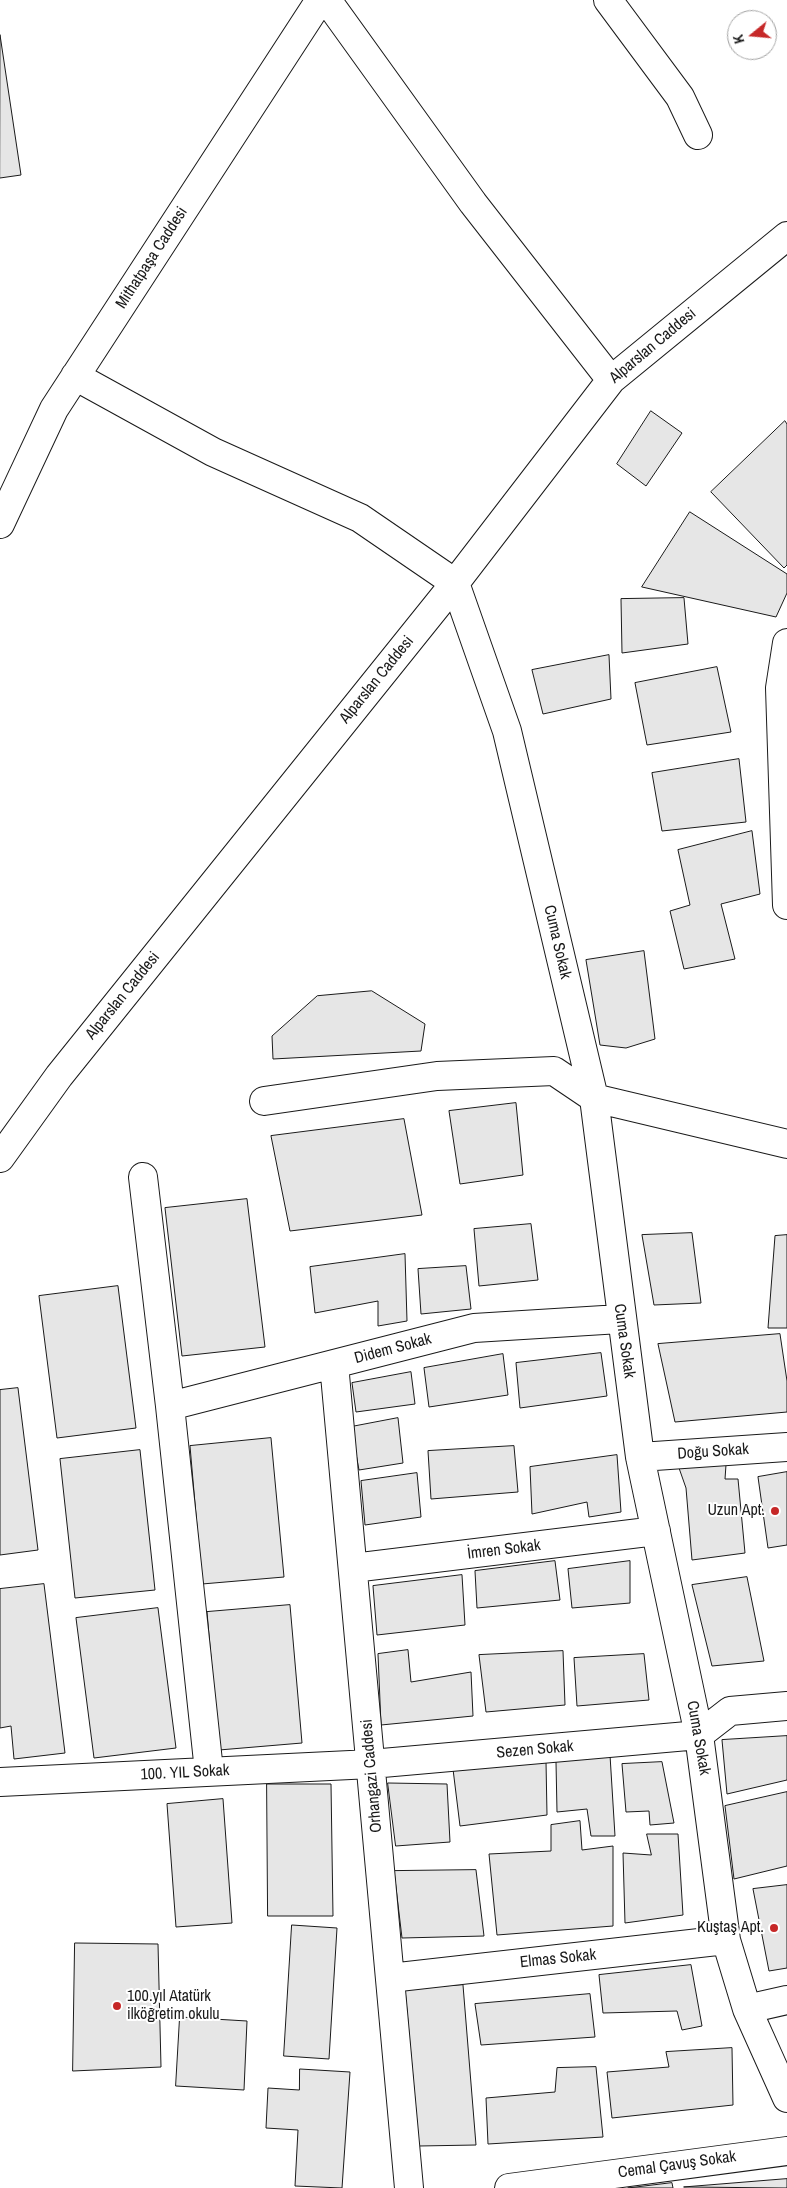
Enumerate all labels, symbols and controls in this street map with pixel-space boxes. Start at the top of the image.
north arrow [727,10,777,60]
text: K [729,33,748,46]
street label: Mithatpaşa Caddesi [112,204,192,312]
street label: Alparslan Caddesi [606,304,700,388]
street label: Alparslan Caddesi [336,632,418,728]
street label: Cuma Sokak [539,903,575,981]
street label: Alparslan Caddesi [82,948,164,1044]
street label: Cuma Sokak [609,1302,639,1380]
street label: Didem Sokak [352,1330,434,1368]
street label: Doğu Sokak [677,1440,749,1464]
place label: Uzun Apt. [707,1501,765,1521]
marker: Uzun Apt. [769,1505,781,1517]
street label: İmren Sokak [466,1536,542,1564]
street label: Cuma Sokak [682,1699,714,1777]
street label: Orhangazi Caddesi [357,1718,387,1834]
street label: Sezen Sokak [496,1737,574,1763]
street label: 100. YIL Sokak [140,1761,230,1785]
place label: Kuştaş Apt. [697,1918,764,1938]
marker: Kuştaş Apt. [768,1922,780,1934]
street label: Elmas Sokak [519,1945,597,1973]
place label: 100.yıl Atatürk ilköğretim okulu [127,1987,220,2025]
marker: 100.yıl Atatürk ilköğretim okulu [111,2000,123,2012]
street label: Cemal Çavuş Sokak [617,2147,737,2183]

